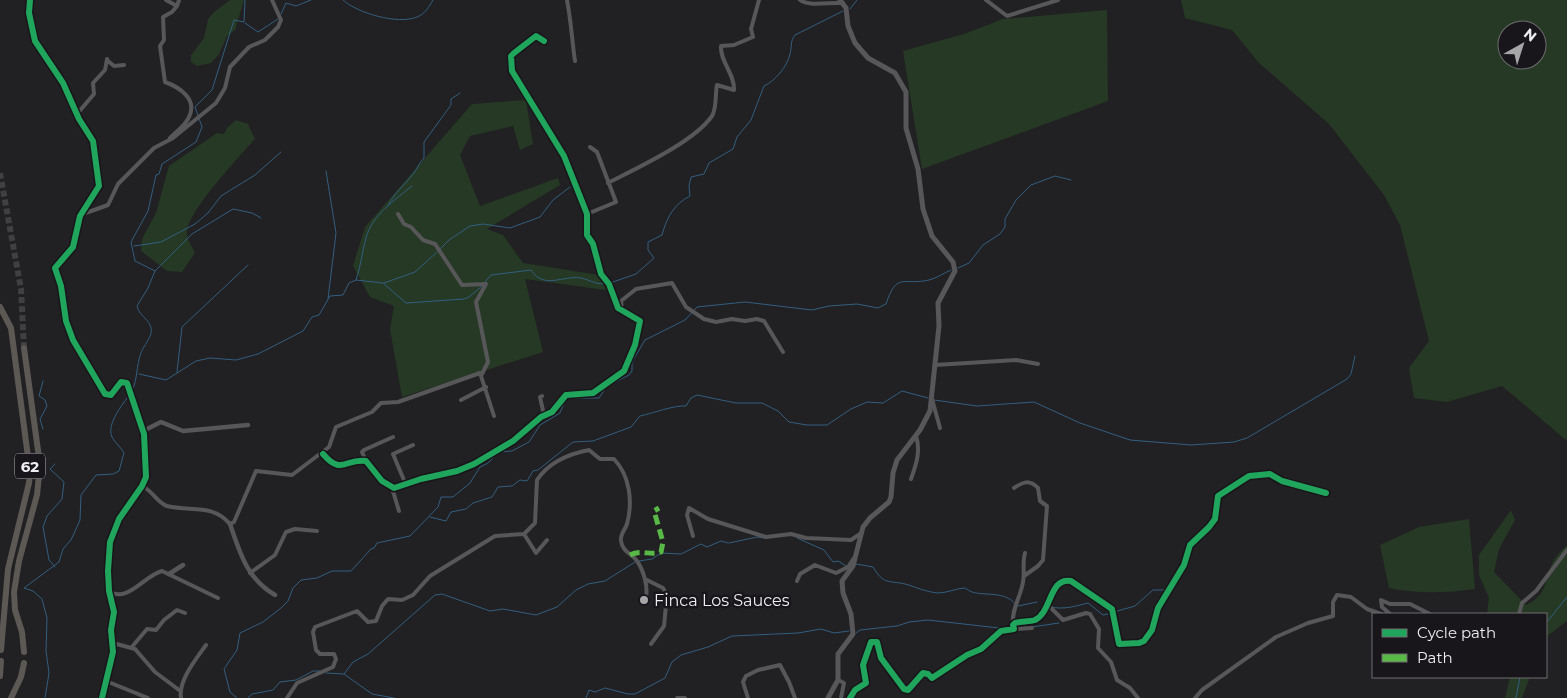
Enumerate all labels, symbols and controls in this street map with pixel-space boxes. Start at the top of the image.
north arrow [1497,20,1547,70]
text: N [1520,24,1540,45]
road number: 62 [15,454,45,478]
place label: Finca Los Sauces [654,591,790,610]
marker: Finca Los Sauces [638,594,650,606]
legend [1372,613,1547,678]
text: Cycle path [1417,623,1496,642]
text: Path [1417,648,1453,667]

